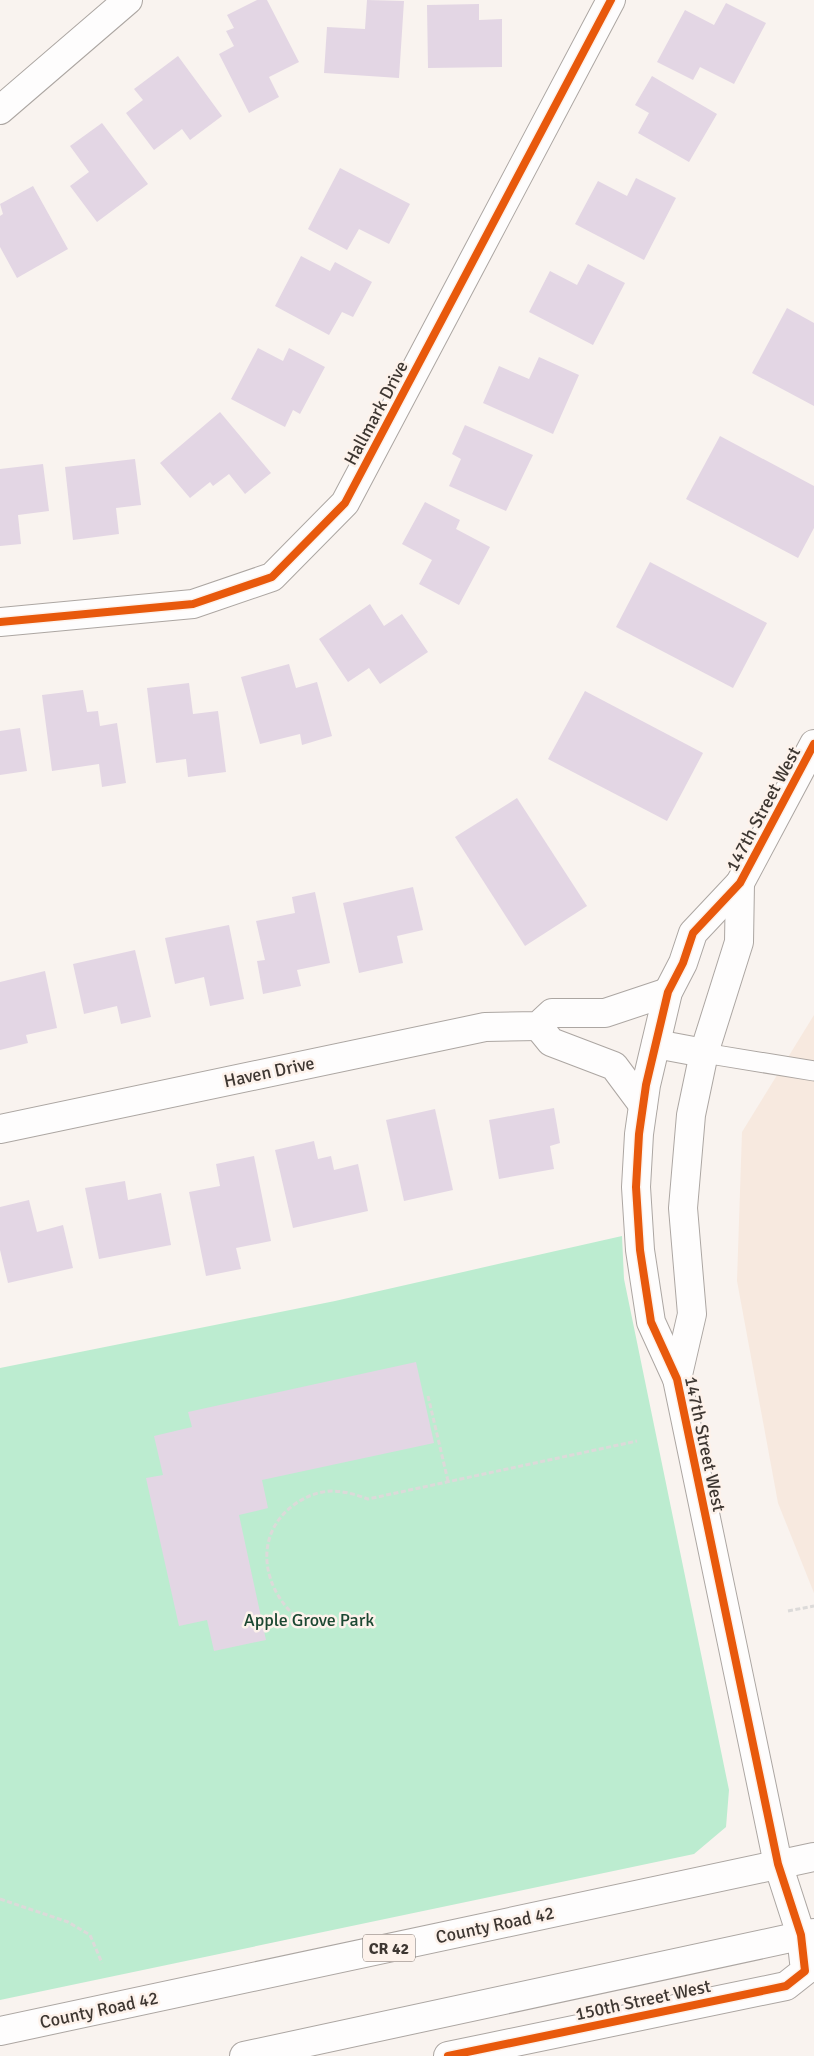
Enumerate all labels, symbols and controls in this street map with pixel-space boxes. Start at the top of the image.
street label: Hallmark Drive [339,357,413,469]
street label: 147th Street West [721,743,805,875]
street label: Haven Drive [222,1052,316,1092]
street label: 147th Street West [680,1374,730,1514]
park label: Apple Grove Park [244,1609,374,1631]
street label: County Road 42 [434,1902,556,1948]
road number: CR 42 [363,1935,415,1962]
street label: 150th Street West [573,1975,713,2025]
street label: County Road 42 [38,1987,160,2033]

